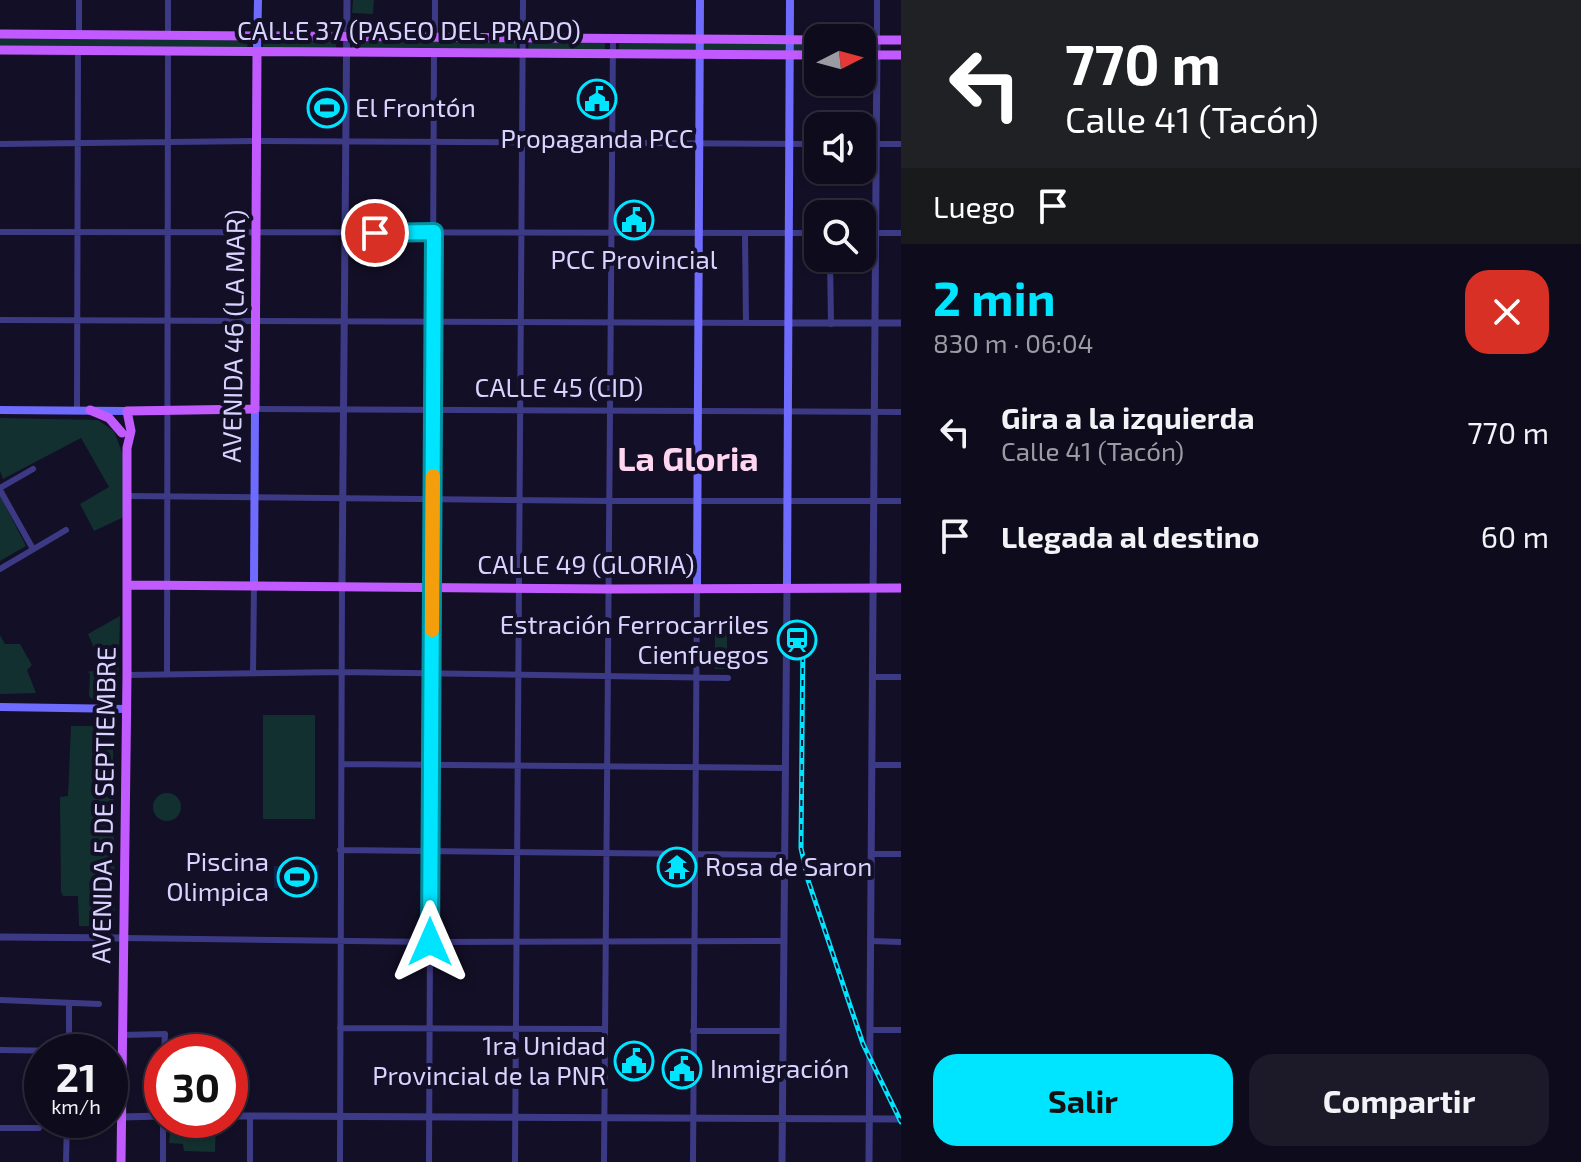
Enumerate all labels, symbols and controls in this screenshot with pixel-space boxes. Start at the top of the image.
street label: CALLE 37 (PASEO DEL PRADO) [237,14,581,45]
north arrow [804,24,876,96]
map controls [804,24,876,272]
text: 770 m [1065,29,1221,96]
icon: left [933,32,1037,136]
public building icon: Propaganda PCC [576,78,618,120]
sports icon: El Frontón [306,87,348,129]
place label: El Frontón [355,91,476,122]
text: Calle 41 (Tacón) [1065,97,1319,140]
button: sound [804,112,876,184]
place label: Propaganda PCC [501,122,693,153]
icon: arrive [1031,184,1075,228]
text: Luego [933,188,1015,224]
pin [341,199,409,267]
public building icon: PCC Provincial [613,199,655,241]
button: search [804,200,876,272]
street label: AVENIDA 46 (LA MAR) [215,209,250,463]
icon: arrive [353,211,397,255]
place label: PCC Provincial [550,243,718,274]
text: 2 min [933,268,1056,326]
button: close [1465,270,1549,354]
text: 830 m · 06:04 [933,327,1094,358]
street label: CALLE 45 (CID) [475,371,643,402]
text: Gira a la izquierda [1001,399,1255,435]
icon: left [933,410,977,454]
text: 770 m [1467,414,1549,450]
text: Calle 41 (Tacón) [1001,435,1184,466]
district label: La Gloria [617,437,759,478]
icon: arrive [933,514,977,558]
text: Llegada al destino [1001,518,1260,554]
text: 60 m [1481,518,1549,554]
street label: CALLE 49 (GLORIA) [477,548,695,579]
place label: Estración Ferrocarriles Cienfuegos [500,608,769,669]
station icon: Estración Ferrocarriles Cienfuegos [776,619,818,661]
street label: AVENIDA 5 DE SEPTIEMBRE [84,646,121,964]
place label: Piscina Olimpica [166,845,269,906]
temple icon: Rosa de Saron [656,846,698,888]
place label: Rosa de Saron [705,850,872,881]
sports icon: Piscina Olimpica [276,856,318,898]
position arrow [388,900,472,984]
place label: 1ra Unidad Provincial de la PNR [372,1029,606,1090]
speed limit sign: 30 [144,1034,248,1138]
public building icon: 1ra Unidad Provincial de la PNR [613,1040,655,1082]
public building icon: Inmigración [661,1048,703,1090]
text: 21 [56,1052,96,1100]
place label: Inmigración [710,1052,849,1083]
button: Salir [933,1054,1233,1146]
button: Compartir [1249,1054,1549,1146]
text: km/h [51,1094,101,1118]

